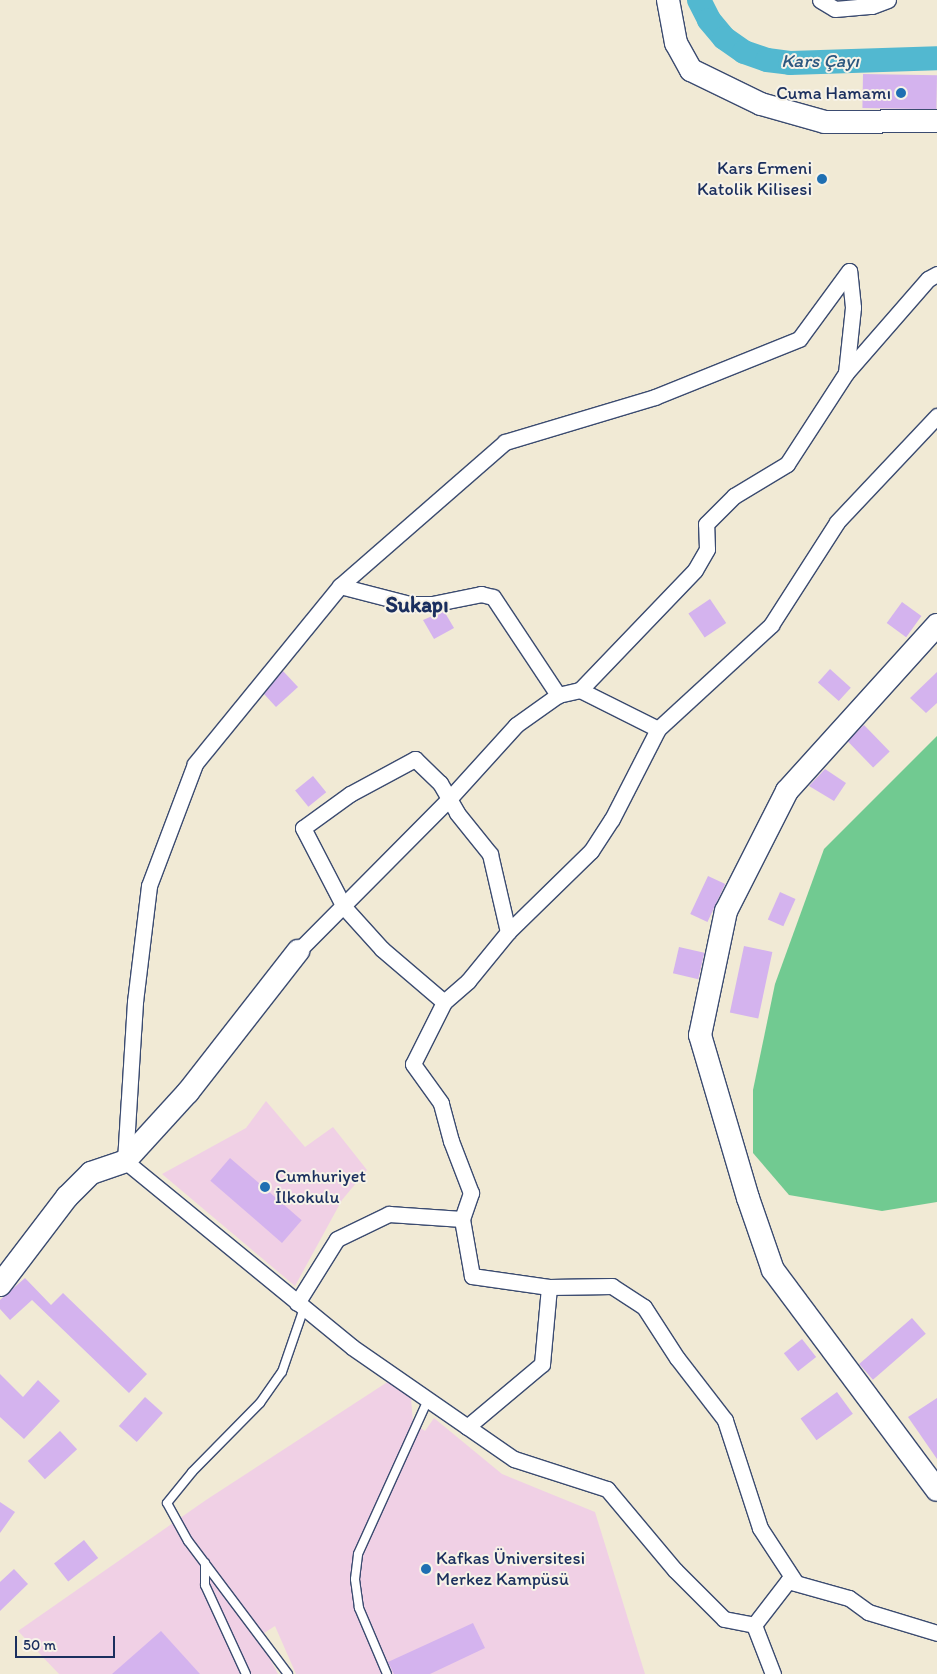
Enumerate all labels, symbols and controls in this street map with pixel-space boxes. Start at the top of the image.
water label: Kars Çayı [781,50,859,72]
place label: Cuma Hamamı [777,82,891,104]
marker: Cuma Hamamı [895,87,907,99]
place label: Kars Ermeni Katolik Kilisesi [697,158,812,200]
marker: Kars Ermeni Katolik Kilisesi [816,173,828,185]
district label: Sukapı [385,592,449,618]
place label: Cumhuriyet İlkokulu [275,1166,366,1208]
marker: Cumhuriyet İlkokulu [259,1181,271,1193]
place label: Kafkas Üniversitesi Merkez Kampüsü [436,1548,585,1590]
marker: Kafkas Üniversitesi Merkez Kampüsü [420,1563,432,1575]
scale bar [18,1626,118,1658]
text: 50 m [23,1636,56,1654]

